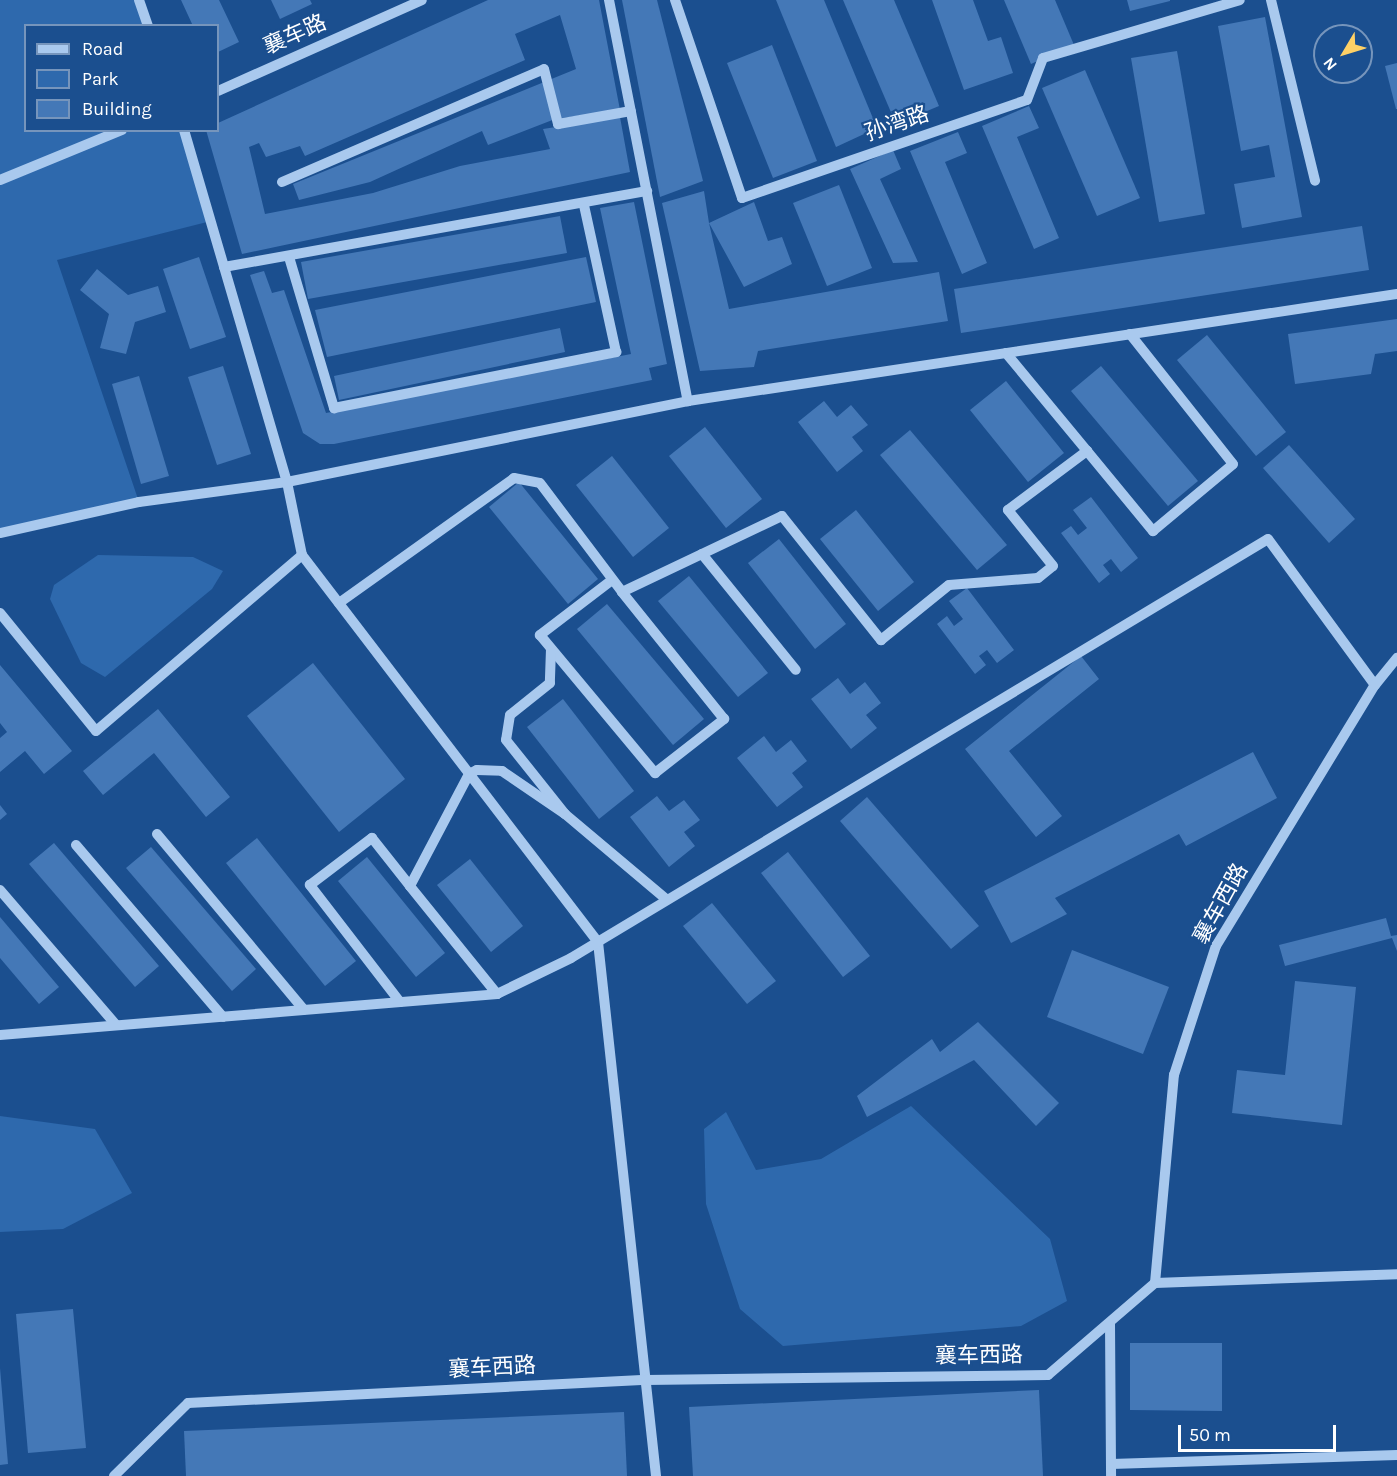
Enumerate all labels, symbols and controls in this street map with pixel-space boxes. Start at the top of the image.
street label: 襄车路 [259,10,331,60]
legend [24,24,219,132]
north arrow [1313,24,1373,84]
text: Road [82,38,123,60]
text: N [1319,54,1341,75]
text: Park [82,68,119,90]
text: Building [82,98,152,120]
street label: 孙湾路 [862,101,932,147]
street label: 襄车西路 [1188,859,1254,949]
street label: 襄车西路 [935,1342,1023,1370]
street label: 襄车西路 [447,1353,537,1383]
scale bar [1181,1413,1338,1451]
text: 50 m [1189,1424,1231,1446]

